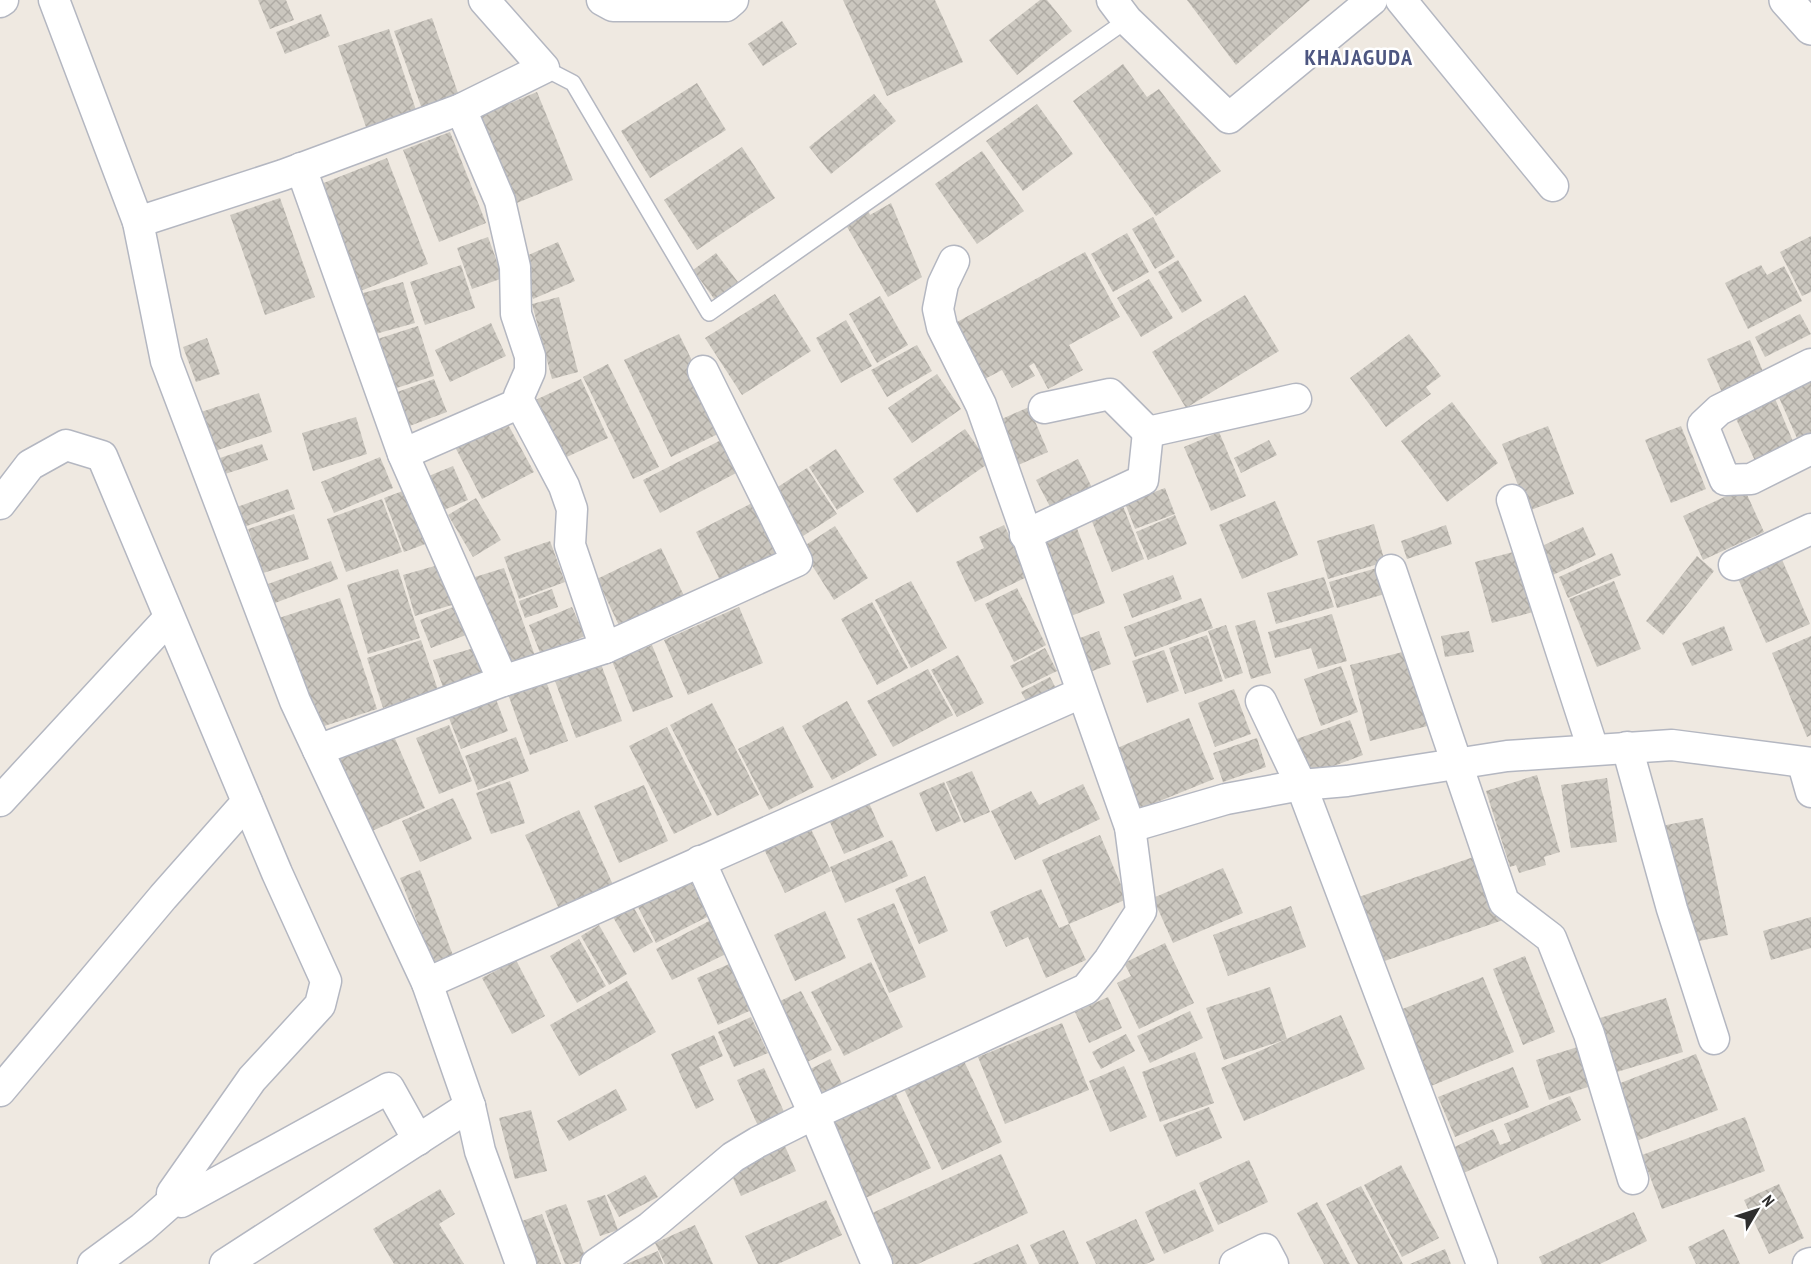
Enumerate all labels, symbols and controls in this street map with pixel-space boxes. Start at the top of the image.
district label: KHAJAGUDA [1304,43,1414,71]
north arrow [1727,1180,1787,1240]
text: N [1758,1191,1779,1210]

